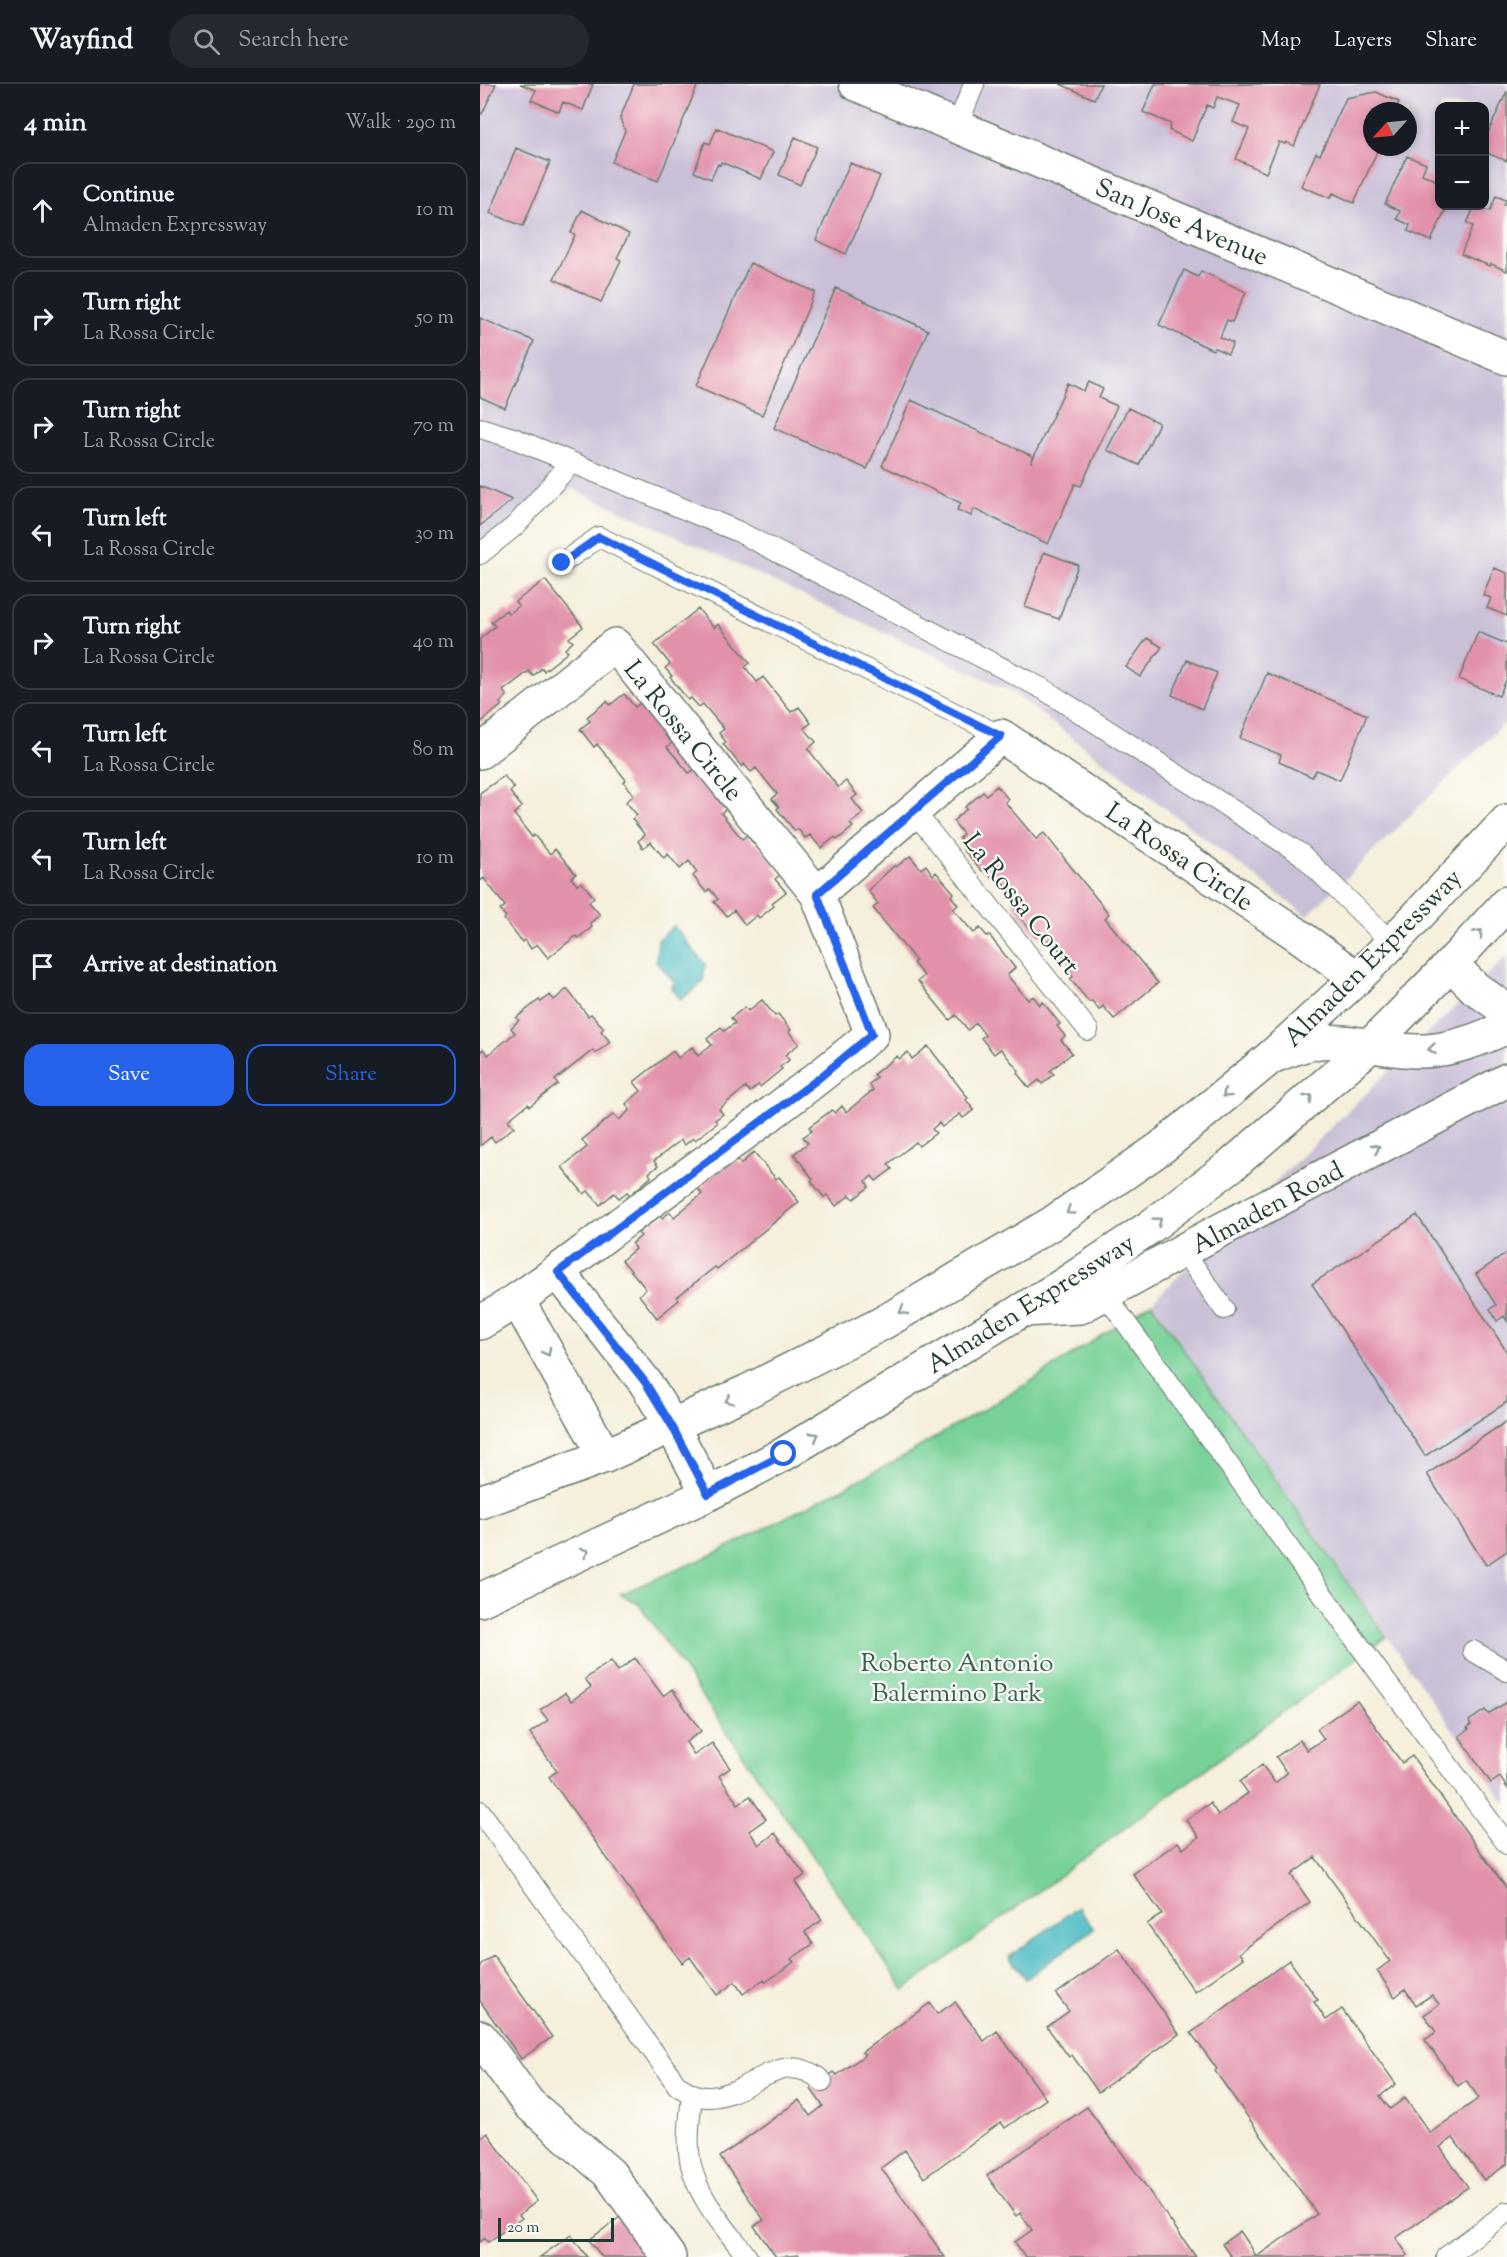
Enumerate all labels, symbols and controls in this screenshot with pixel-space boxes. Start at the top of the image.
search box [169,14,589,68]
text: Wayfind [30,21,133,61]
icon: search [190,25,223,58]
text: Search here [238,25,349,57]
text: Map [1261,26,1301,56]
text: Layers [1334,26,1392,56]
text: Share [1425,26,1477,56]
north arrow [1363,102,1417,156]
map controls [1435,102,1489,210]
button: + [1435,102,1489,156]
text: 4 min [24,105,87,142]
text: Walk · 290 m [345,109,456,138]
button: − [1435,156,1489,210]
street label: San Jose Avenue [1089,170,1273,276]
text: Continue [83,180,174,212]
icon: ahead [26,194,59,227]
text: 10 m [416,196,454,225]
text: Almaden Expressway [83,212,267,241]
text: Turn right [83,288,180,320]
icon: right [26,302,59,335]
text: 50 m [416,304,454,333]
text: La Rossa Circle [83,320,215,349]
text: Turn right [83,396,180,428]
icon: right [26,410,59,443]
text: 70 m [413,412,454,441]
text: La Rossa Circle [83,428,215,457]
text: Turn left [83,504,166,536]
icon: left [26,518,59,551]
text: 30 m [415,520,454,549]
text: La Rossa Circle [83,536,215,565]
route end [548,549,574,575]
text: Turn right [83,612,180,644]
icon: right [26,626,59,659]
text: 40 m [413,628,454,657]
text: La Rossa Circle [83,644,215,673]
street label: La Rossa Circle [614,653,750,810]
text: Turn left [83,720,166,752]
icon: left [26,734,59,767]
text: 80 m [413,736,454,765]
text: La Rossa Circle [83,752,215,781]
street label: La Rossa Circle [1097,795,1260,921]
street label: La Rossa Court [953,826,1087,984]
text: Turn left [83,828,166,860]
icon: left [26,842,59,875]
text: 10 m [416,844,454,873]
text: La Rossa Circle [83,860,215,889]
street label: Almaden Expressway [1276,861,1472,1056]
one-way arrow [1472,929,1483,940]
icon: arrive [26,950,59,983]
text: Arrive at destination [83,950,278,982]
one-way arrow [1427,1043,1437,1055]
button: Save [24,1044,234,1106]
button: Share [246,1044,456,1106]
one-way arrow [1222,1087,1233,1098]
one-way arrow [1302,1094,1313,1105]
one-way arrow [1370,1144,1381,1155]
street label: Almaden Road [1186,1153,1351,1265]
one-way arrow [1065,1204,1076,1215]
one-way arrow [1152,1217,1163,1228]
street label: Almaden Expressway [920,1226,1143,1384]
one-way arrow [899,1304,909,1316]
one-way arrow [539,1346,551,1356]
one-way arrow [724,1393,735,1405]
one-way arrow [809,1431,819,1443]
route start [770,1440,796,1466]
one-way arrow [579,1548,590,1560]
park label: Roberto Antonio Balermino Park [861,1646,1053,1713]
scale bar [498,2215,614,2242]
text: 20 m [507,2217,540,2240]

